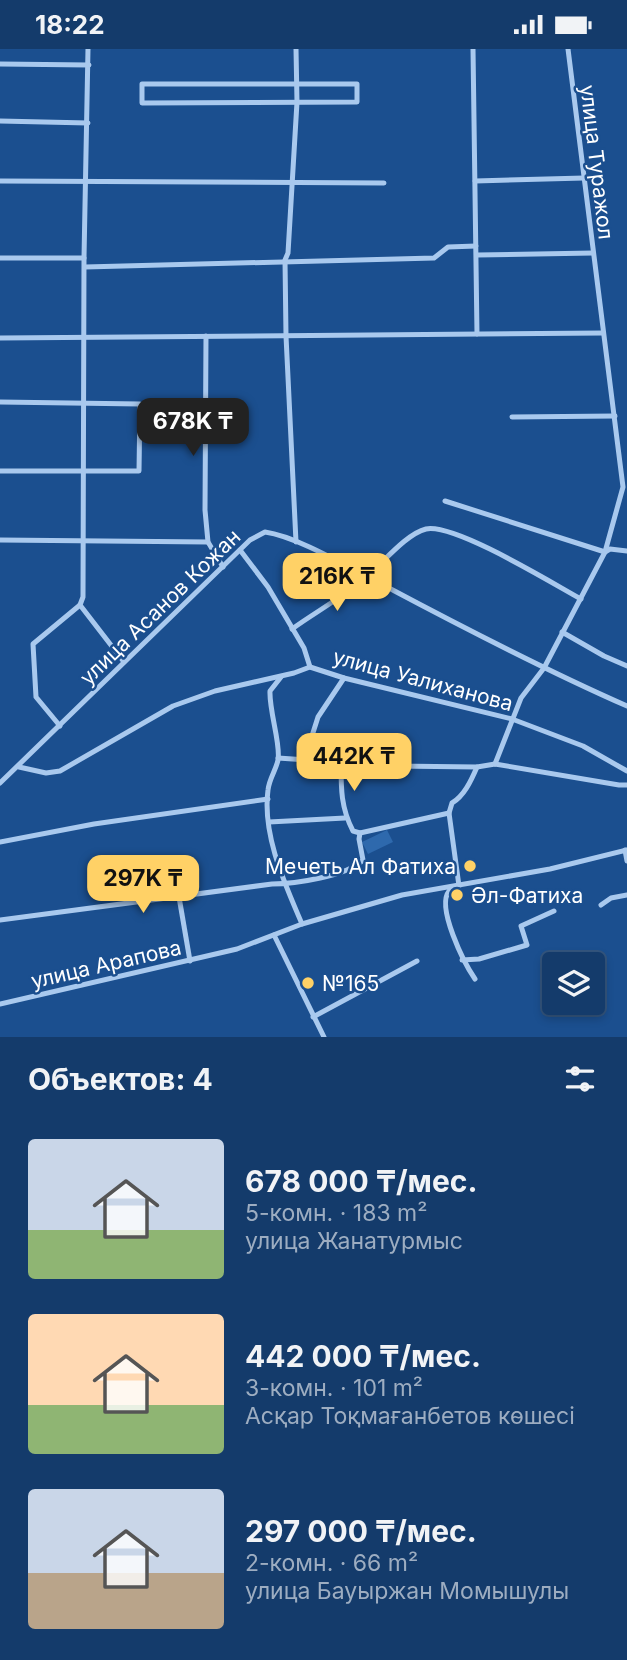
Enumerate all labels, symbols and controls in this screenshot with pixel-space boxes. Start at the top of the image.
text: 18:22 [35,9,105,40]
street label: улица Туражол [575,83,619,241]
pin: 678K ₸ [136,399,250,458]
text: 678K ₸ [153,407,233,435]
street label: улица Асанов Кожан [75,524,245,690]
pin: 216K ₸ [280,553,394,613]
text: 216K ₸ [299,562,375,590]
street label: улица Уалиханова [330,644,516,716]
pin: 442K ₸ [297,733,411,793]
text: 442K ₸ [313,742,395,770]
place label: Мечеть Ал Фатиха [265,854,456,879]
pin: 297K ₸ [86,855,200,915]
marker: Мечеть Ал Фатиха [462,858,478,874]
text: 297K ₸ [103,864,183,892]
place label: Әл-Фатиха [471,883,583,908]
marker: Әл-Фатиха [449,887,465,903]
street label: улица Арапова [28,935,184,993]
map controls [542,952,605,1015]
button: layers [542,952,605,1015]
place label: №165 [322,971,379,996]
marker: №165 [300,975,316,991]
icon: filters [561,1060,599,1098]
text: Объектов: 4 [28,1061,213,1097]
text: 678 000 ₸/мес. [245,1163,478,1199]
icon: home [84,1167,168,1251]
text: 5-комн. · 183 m² [245,1199,427,1227]
text: улица Жанатурмыс [245,1227,463,1255]
text: 442 000 ₸/мес. [245,1338,481,1374]
icon: home [84,1342,168,1426]
text: 3-комн. · 101 m² [245,1374,423,1402]
text: Асқар Тоқмағанбетов көшесі [245,1402,575,1430]
text: 297 000 ₸/мес. [245,1513,477,1549]
icon: home [84,1517,168,1601]
text: 2-комн. · 66 m² [245,1549,418,1577]
text: улица Бауыржан Момышулы [245,1577,569,1605]

